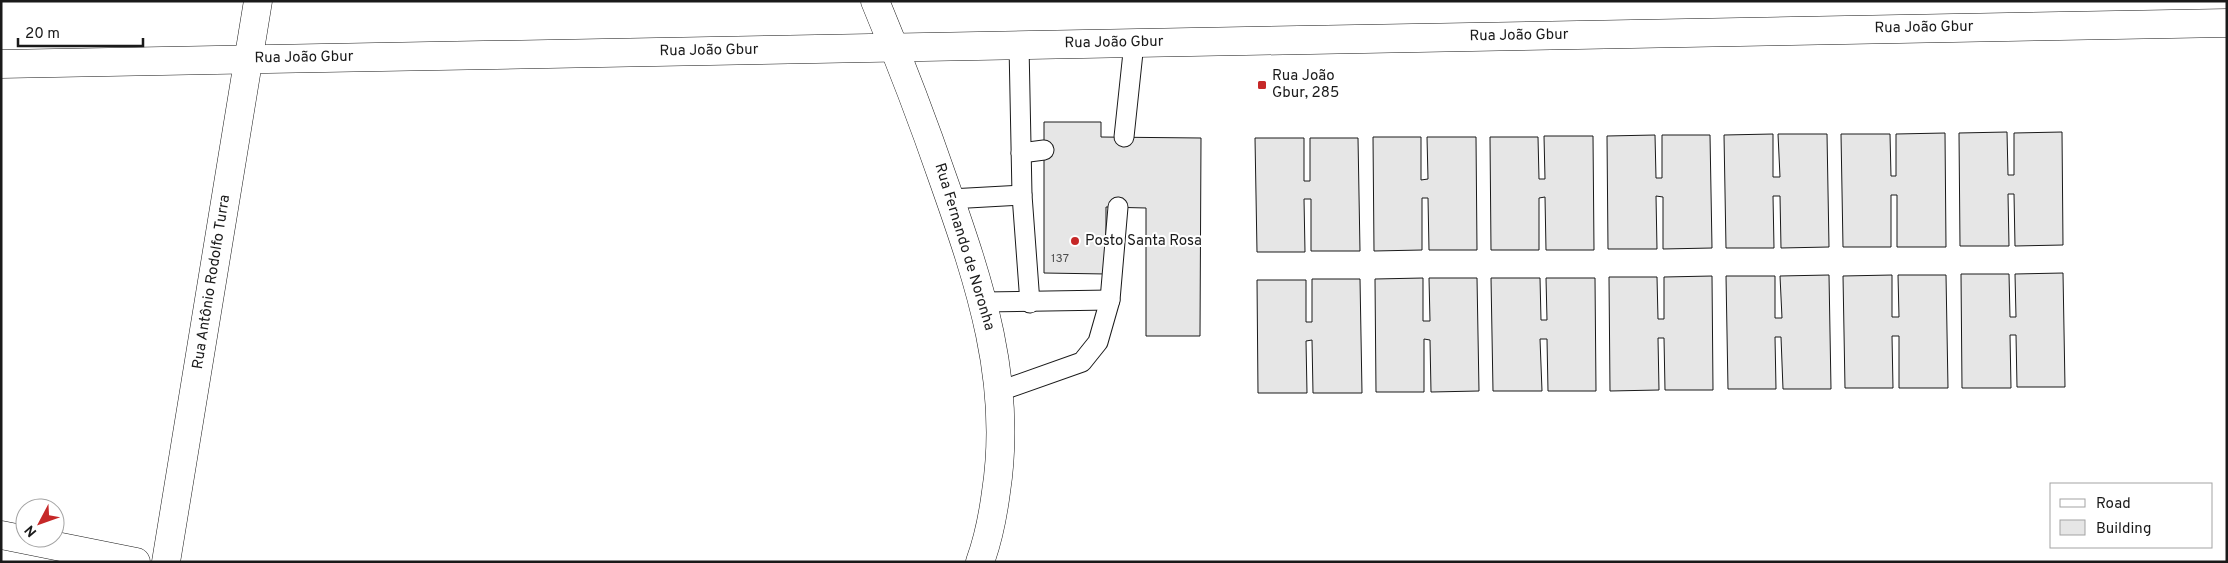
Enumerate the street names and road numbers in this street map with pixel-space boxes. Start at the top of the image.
street label: Rua João Gbur [1874,18,1974,38]
street label: Rua João Gbur [1469,26,1569,46]
street label: Rua João Gbur [1064,33,1164,53]
street label: Rua João Gbur [659,41,759,61]
street label: Rua João Gbur [254,48,354,68]
street label: Rua Fernando de Noronha [929,161,999,333]
street label: Rua Antônio Rodolfo Turra [189,193,235,371]

